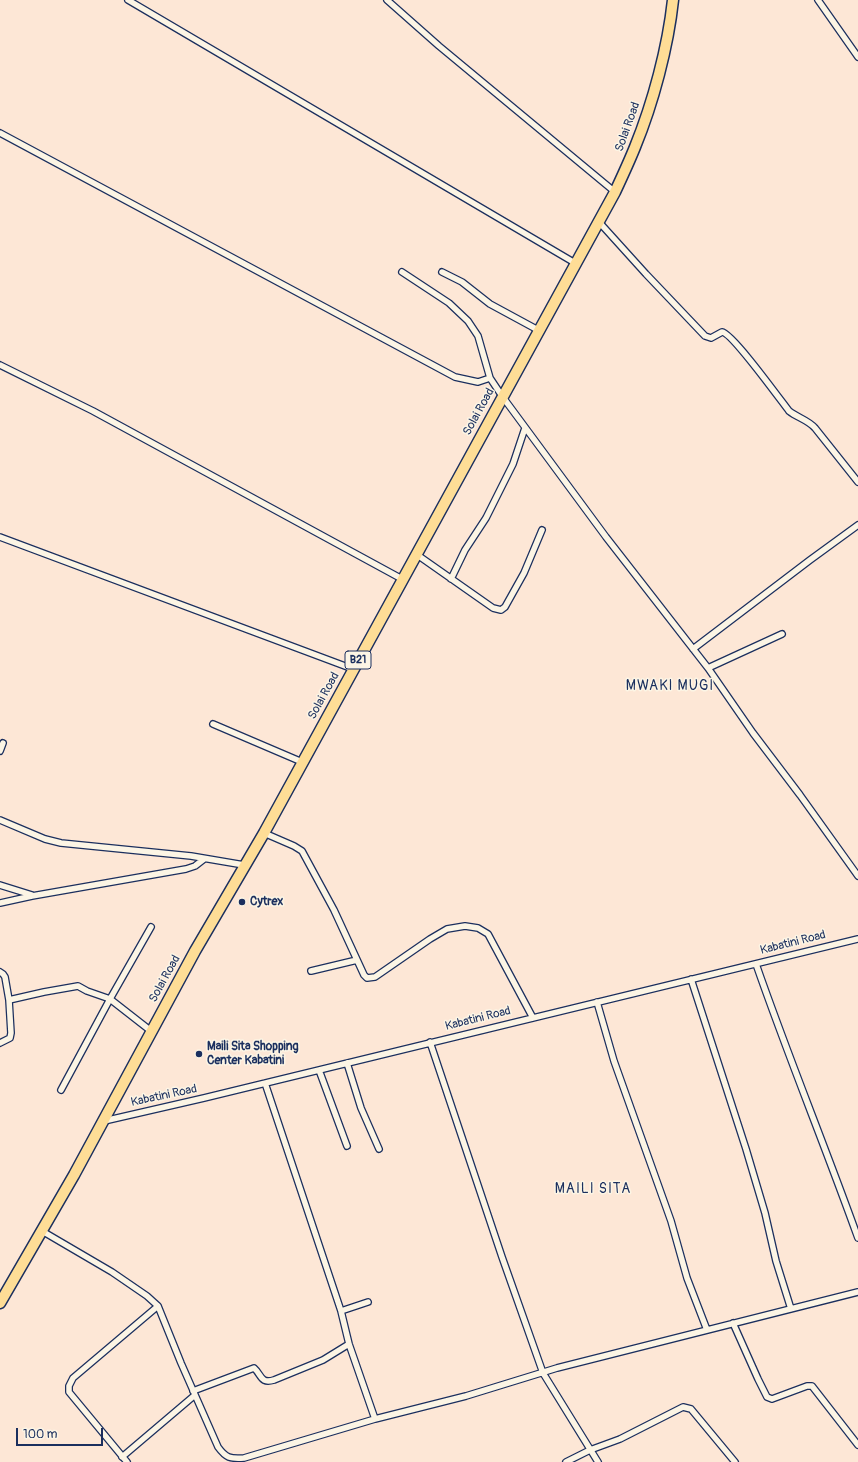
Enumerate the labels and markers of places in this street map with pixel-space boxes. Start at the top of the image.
place label: Cytrex [250,895,283,909]
marker: Cytrex [237,897,247,907]
place label: Maili Sita Shopping Center Kabatini [207,1040,298,1068]
marker: Maili Sita Shopping Center Kabatini [194,1049,204,1059]

